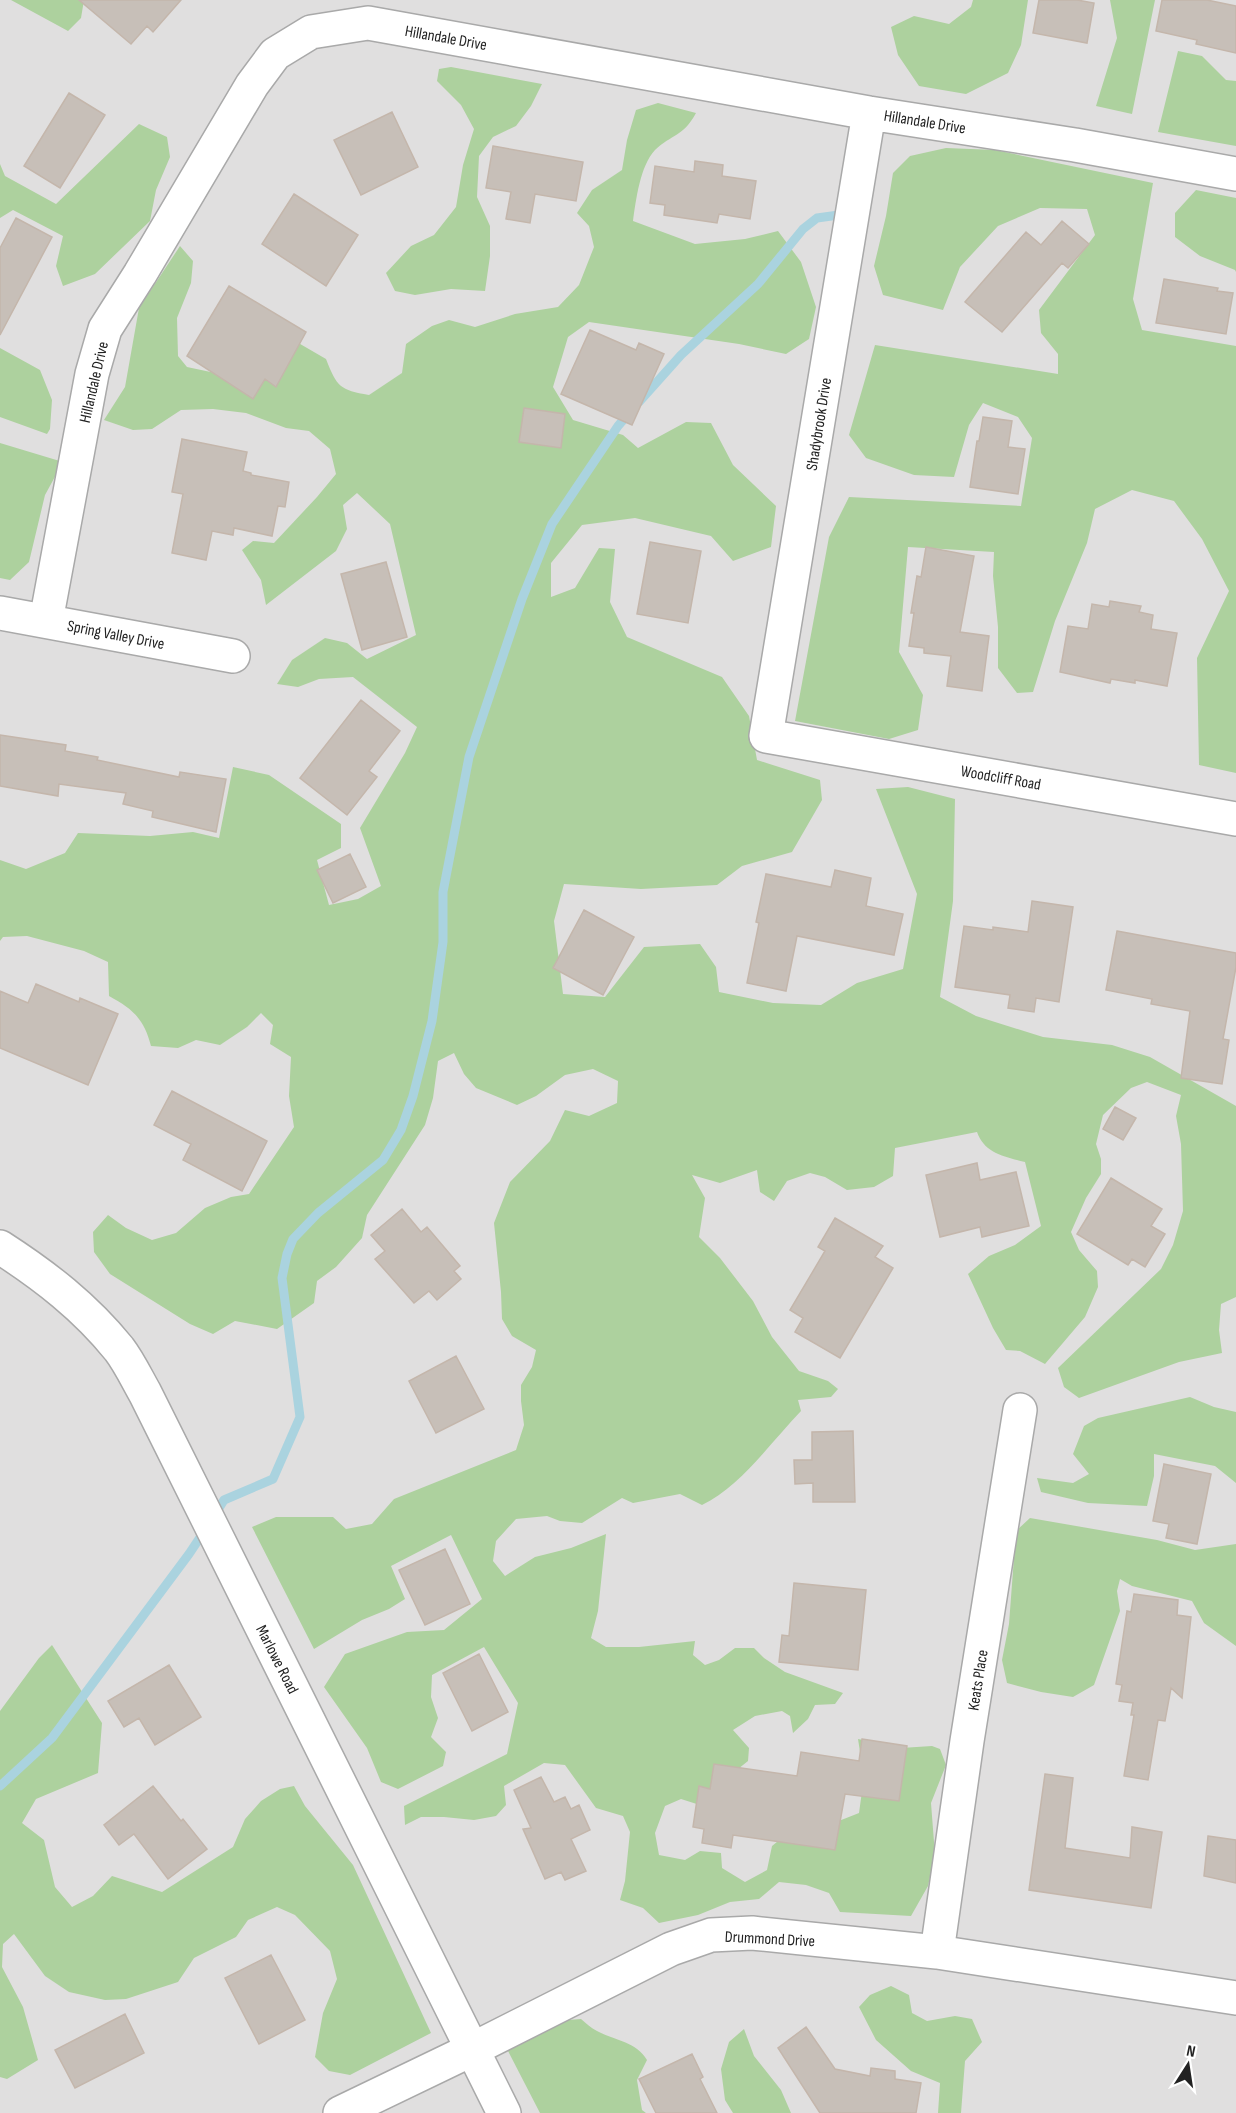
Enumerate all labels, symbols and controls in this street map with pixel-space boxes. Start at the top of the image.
street label: Hillandale Drive [403,22,488,55]
street label: Hillandale Drive [882,107,967,138]
street label: Hillandale Drive [76,340,113,425]
street label: Shadybrook Drive [803,377,836,472]
street label: Spring Valley Drive [66,617,166,654]
street label: Woodcliff Road [959,762,1042,795]
street label: Marlowe Road [251,1622,302,1697]
street label: Keats Place [964,1648,993,1712]
street label: Drummond Drive [724,1928,816,1951]
north arrow [1158,2035,1218,2095]
text: N [1185,2042,1197,2062]

